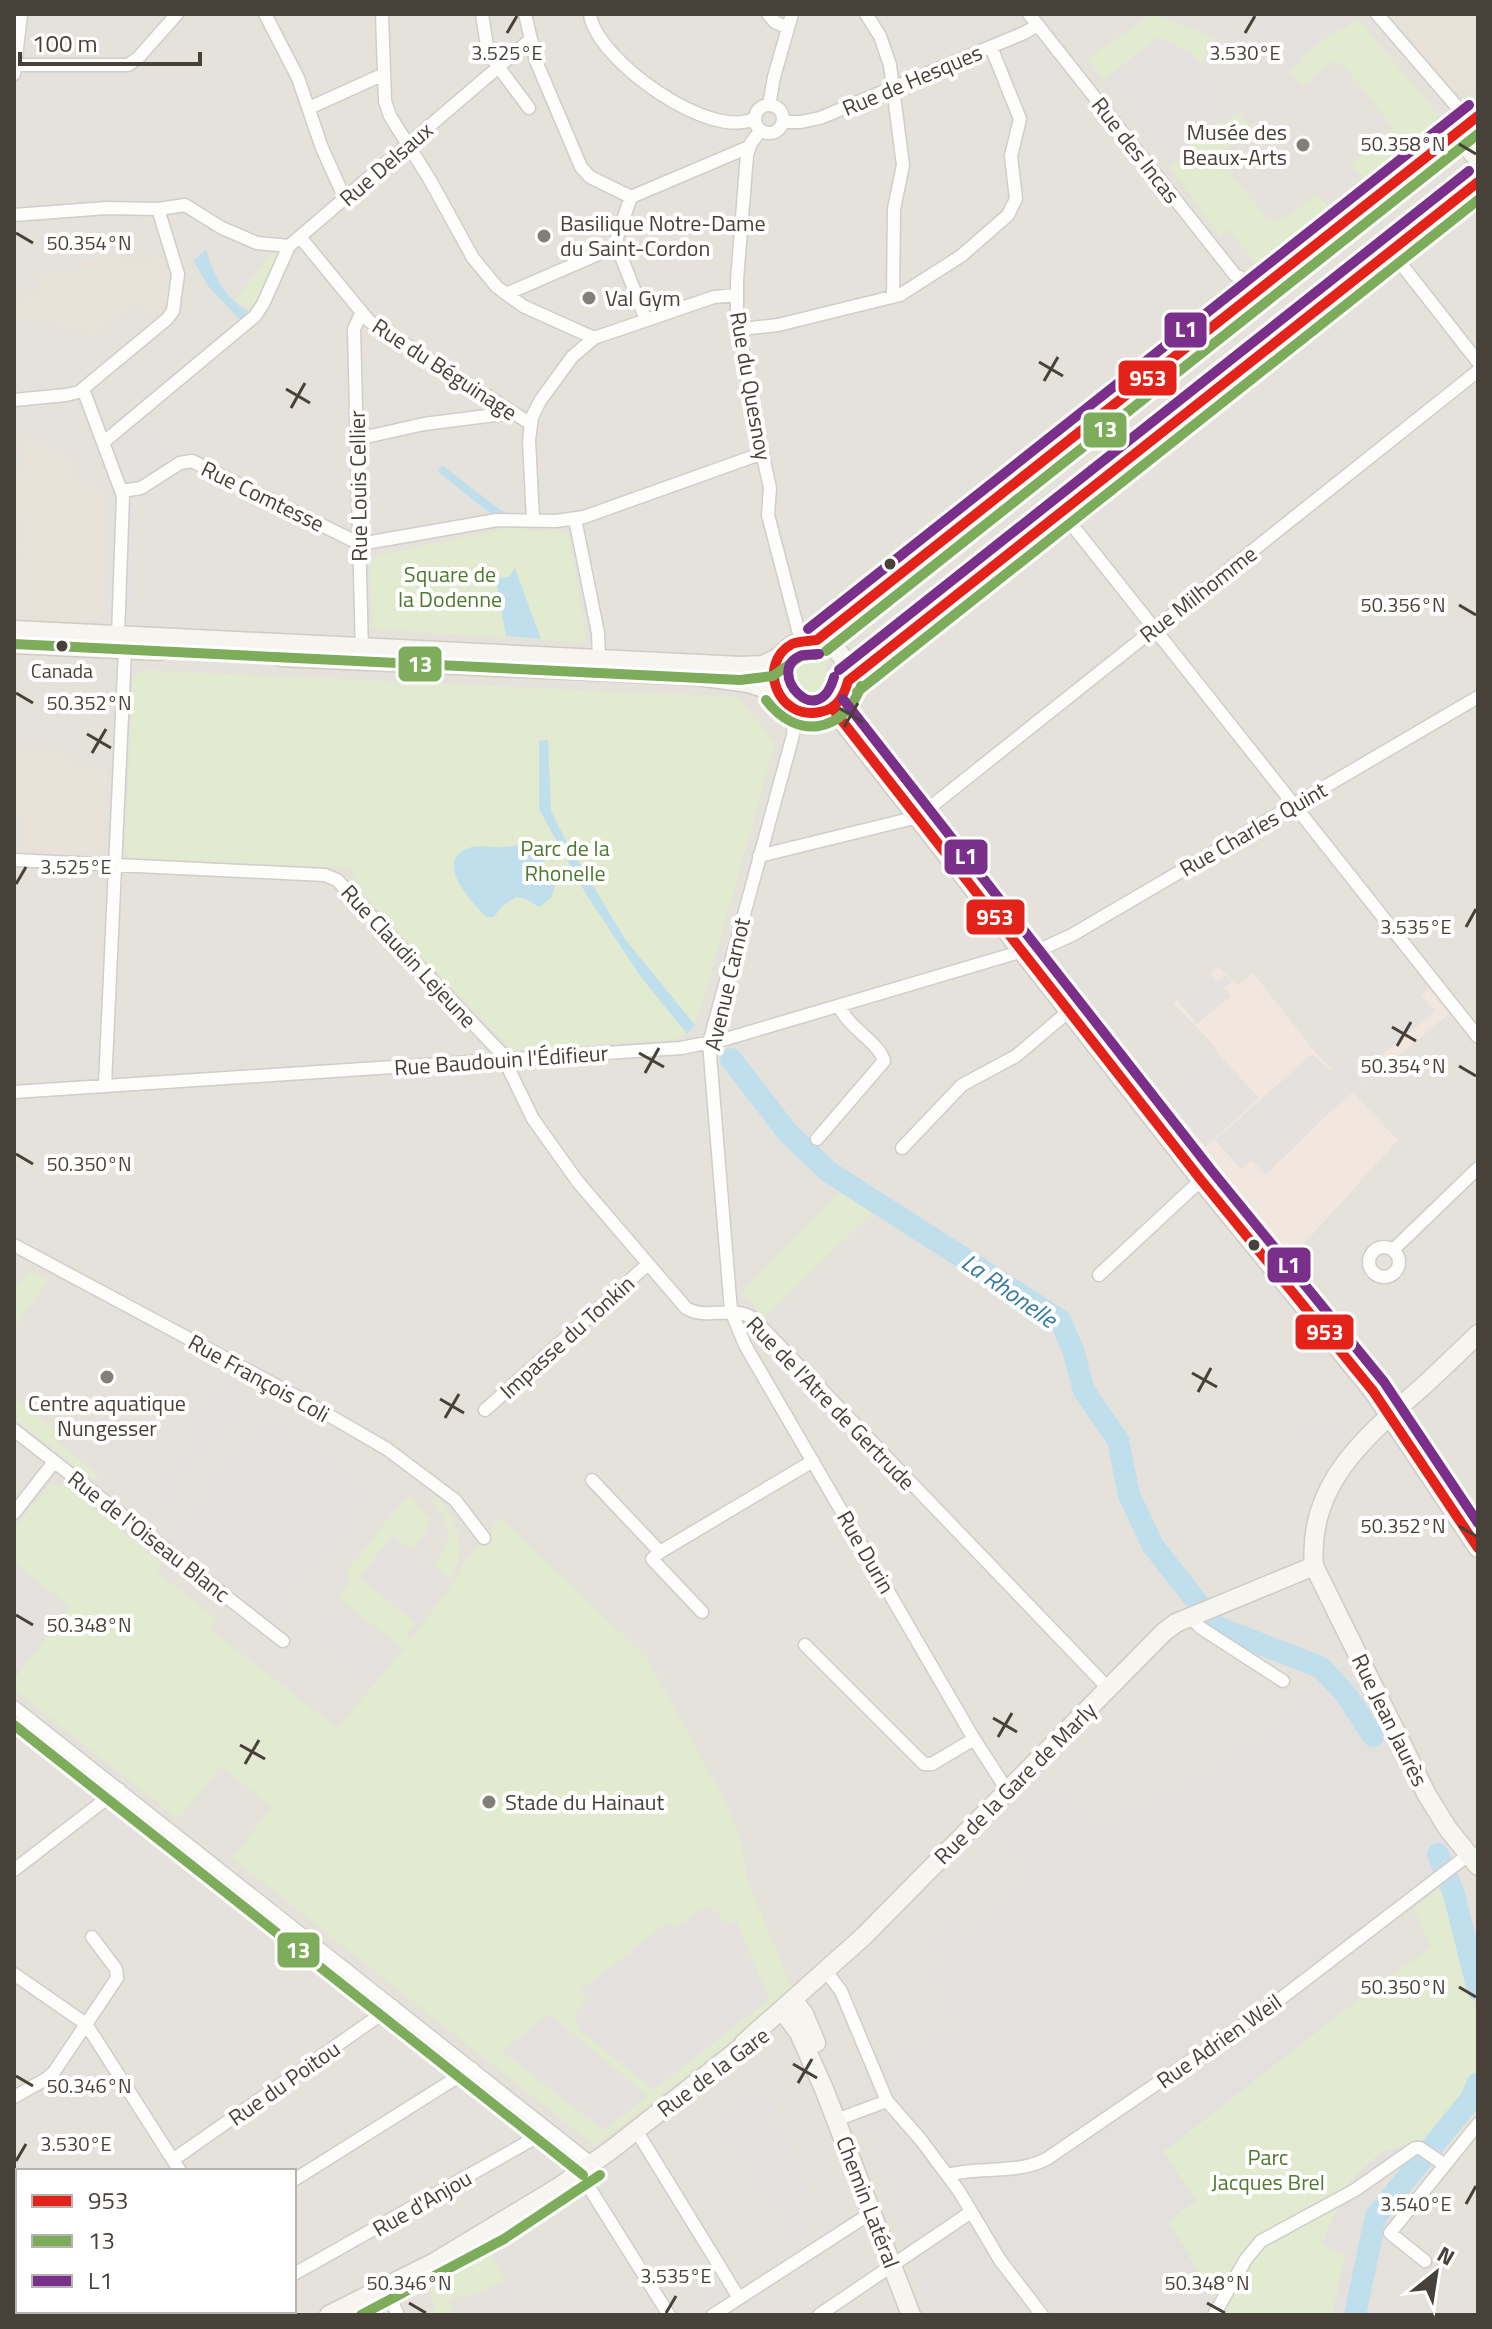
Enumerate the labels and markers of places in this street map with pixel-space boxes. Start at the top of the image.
place label: Musée des Beaux-Arts [1182,115,1287,174]
marker: Musée des Beaux-Arts [1294,136,1312,154]
place label: Basilique Notre-Dame du Saint-Cordon [560,206,766,265]
marker: Basilique Notre-Dame du Saint-Cordon [535,227,553,245]
place label: Val Gym [605,281,681,315]
marker: Val Gym [580,289,598,307]
unlabelled marker [882,556,898,572]
marker: Canada [54,638,70,654]
place label: Canada [31,655,93,686]
unlabelled marker [1246,1237,1262,1253]
marker: Centre aquatique Nungesser [98,1368,116,1386]
place label: Centre aquatique Nungesser [28,1386,186,1445]
place label: Stade du Hainaut [505,1785,664,1819]
marker: Stade du Hainaut [480,1793,498,1811]

